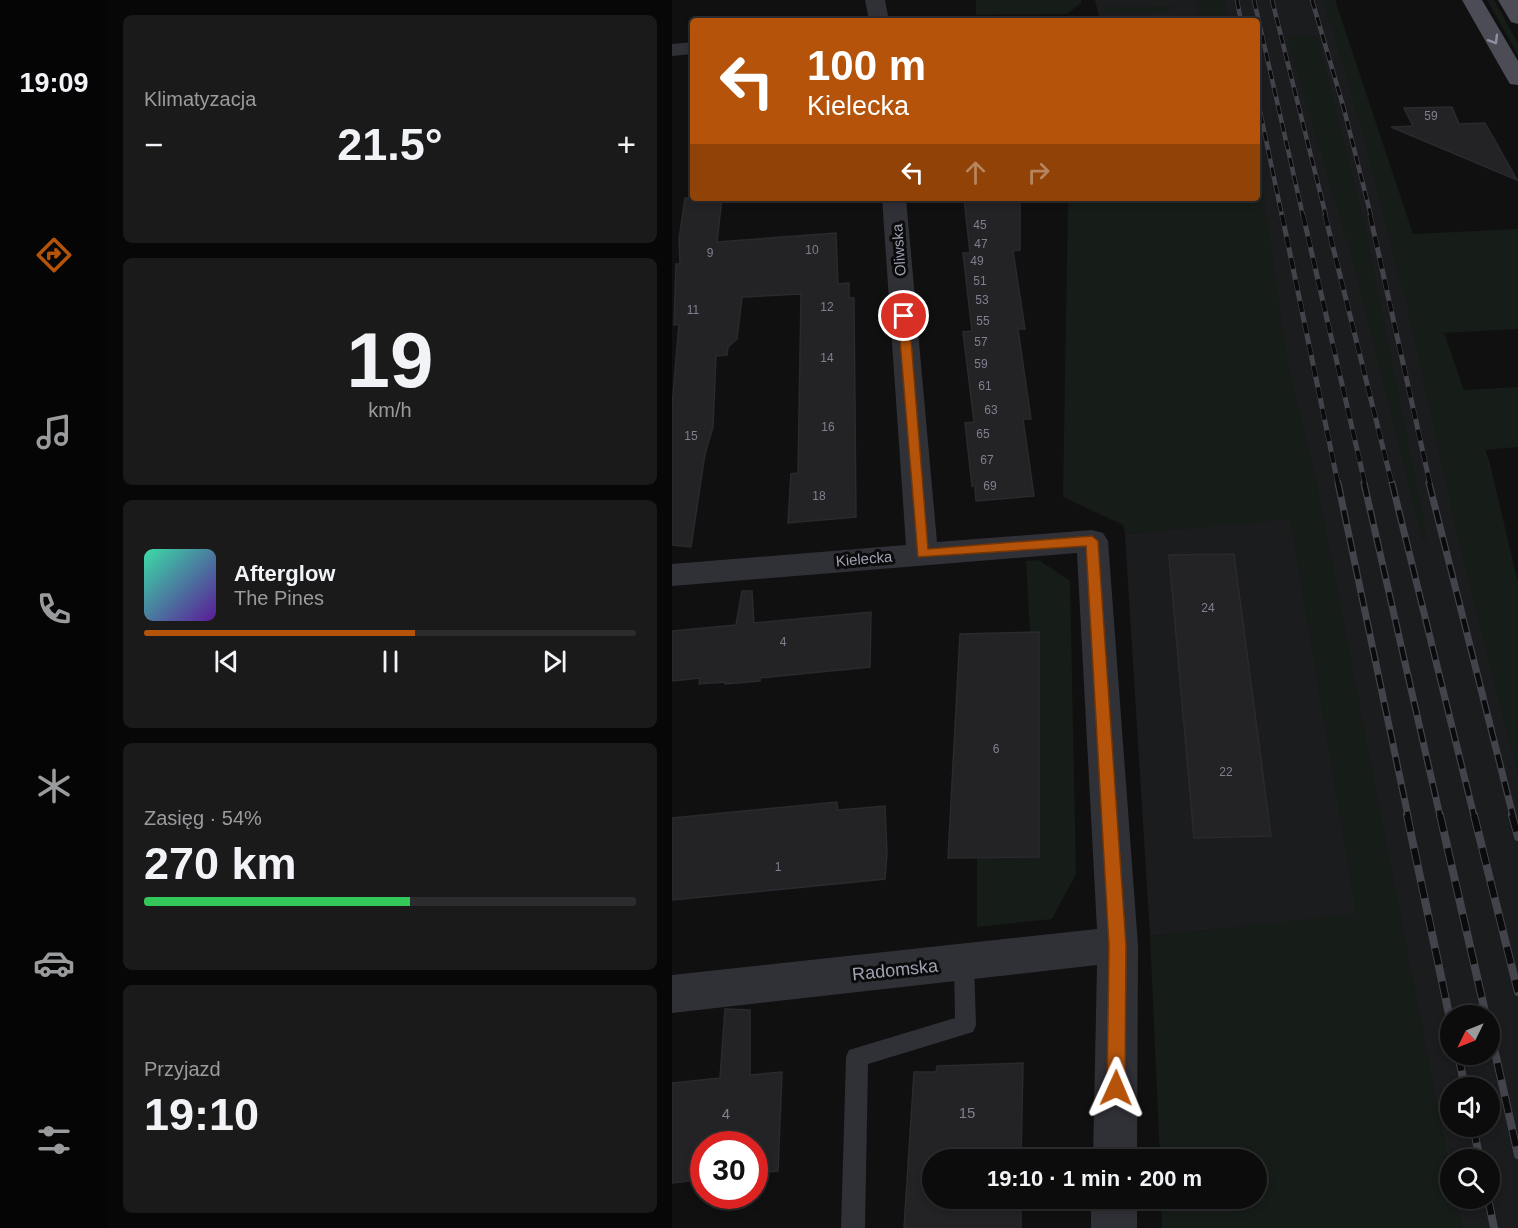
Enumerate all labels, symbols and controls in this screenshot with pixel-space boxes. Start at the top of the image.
one-way arrow [1487,34,1499,44]
icon: left [708,42,786,120]
text: 100 m [807,42,926,89]
text: 19:09 [19,68,89,98]
text: Klimatyzacja [144,88,256,110]
text: Kielecka [807,91,909,121]
house number: 59 [1424,109,1438,123]
text: 21.5° [337,119,443,170]
text: − [144,126,163,163]
text: + [617,126,636,163]
icon: left [896,156,929,189]
icon: ahead [959,156,992,189]
icon: right [1022,156,1055,189]
house number: 45 [973,218,987,232]
street label: Oliwska [888,223,909,277]
icon: directions [33,234,75,276]
house number: 47 [974,237,988,251]
house number: 10 [805,243,819,257]
house number: 9 [707,246,714,260]
house number: 49 [970,254,984,268]
house number: 51 [973,274,987,288]
pin [878,290,929,341]
house number: 53 [975,293,989,307]
icon: arrive [887,299,920,332]
house number: 12 [820,300,834,314]
house number: 11 [687,303,700,317]
house number: 55 [976,314,990,328]
text: 19 [347,316,433,404]
house number: 57 [974,335,988,349]
house number: 14 [820,351,834,365]
house number: 59 [974,357,988,371]
house number: 61 [978,379,992,393]
text: km/h [368,399,412,421]
house number: 63 [984,403,998,417]
icon: music [33,411,75,453]
house number: 16 [821,420,835,434]
house number: 65 [976,427,990,441]
house number: 15 [684,429,698,443]
house number: 67 [980,453,994,467]
house number: 69 [983,479,997,493]
house number: 18 [812,489,826,503]
street label: Kielecka [835,548,894,569]
text: Afterglow [234,561,335,586]
text: The Pines [234,587,324,609]
icon: phone [33,588,75,630]
house number: 24 [1201,601,1215,615]
house number: 4 [780,635,787,649]
icon: previous [210,645,243,678]
icon: pause [374,645,407,678]
icon: next [538,645,571,678]
house number: 6 [993,742,1000,756]
icon: climate [33,765,75,807]
house number: 22 [1219,765,1233,779]
text: Zasięg · 54% [144,807,262,829]
text: 270 km [144,838,297,889]
house number: 1 [775,860,782,874]
icon: car [33,942,75,984]
street label: Radomska [851,955,940,984]
north arrow [1440,1005,1500,1065]
map controls [1440,1005,1500,1209]
position arrow [1084,1056,1148,1120]
text: Przyjazd [144,1058,221,1080]
button: sound [1440,1077,1500,1137]
text: 19:10 [144,1089,259,1140]
house number: 15 [959,1104,975,1121]
house number: 4 [722,1105,730,1122]
icon: filters [33,1119,75,1161]
speed limit sign: 30 [690,1131,768,1209]
button: search [1440,1149,1500,1209]
text: 19:10 · 1 min · 200 m [987,1166,1202,1191]

